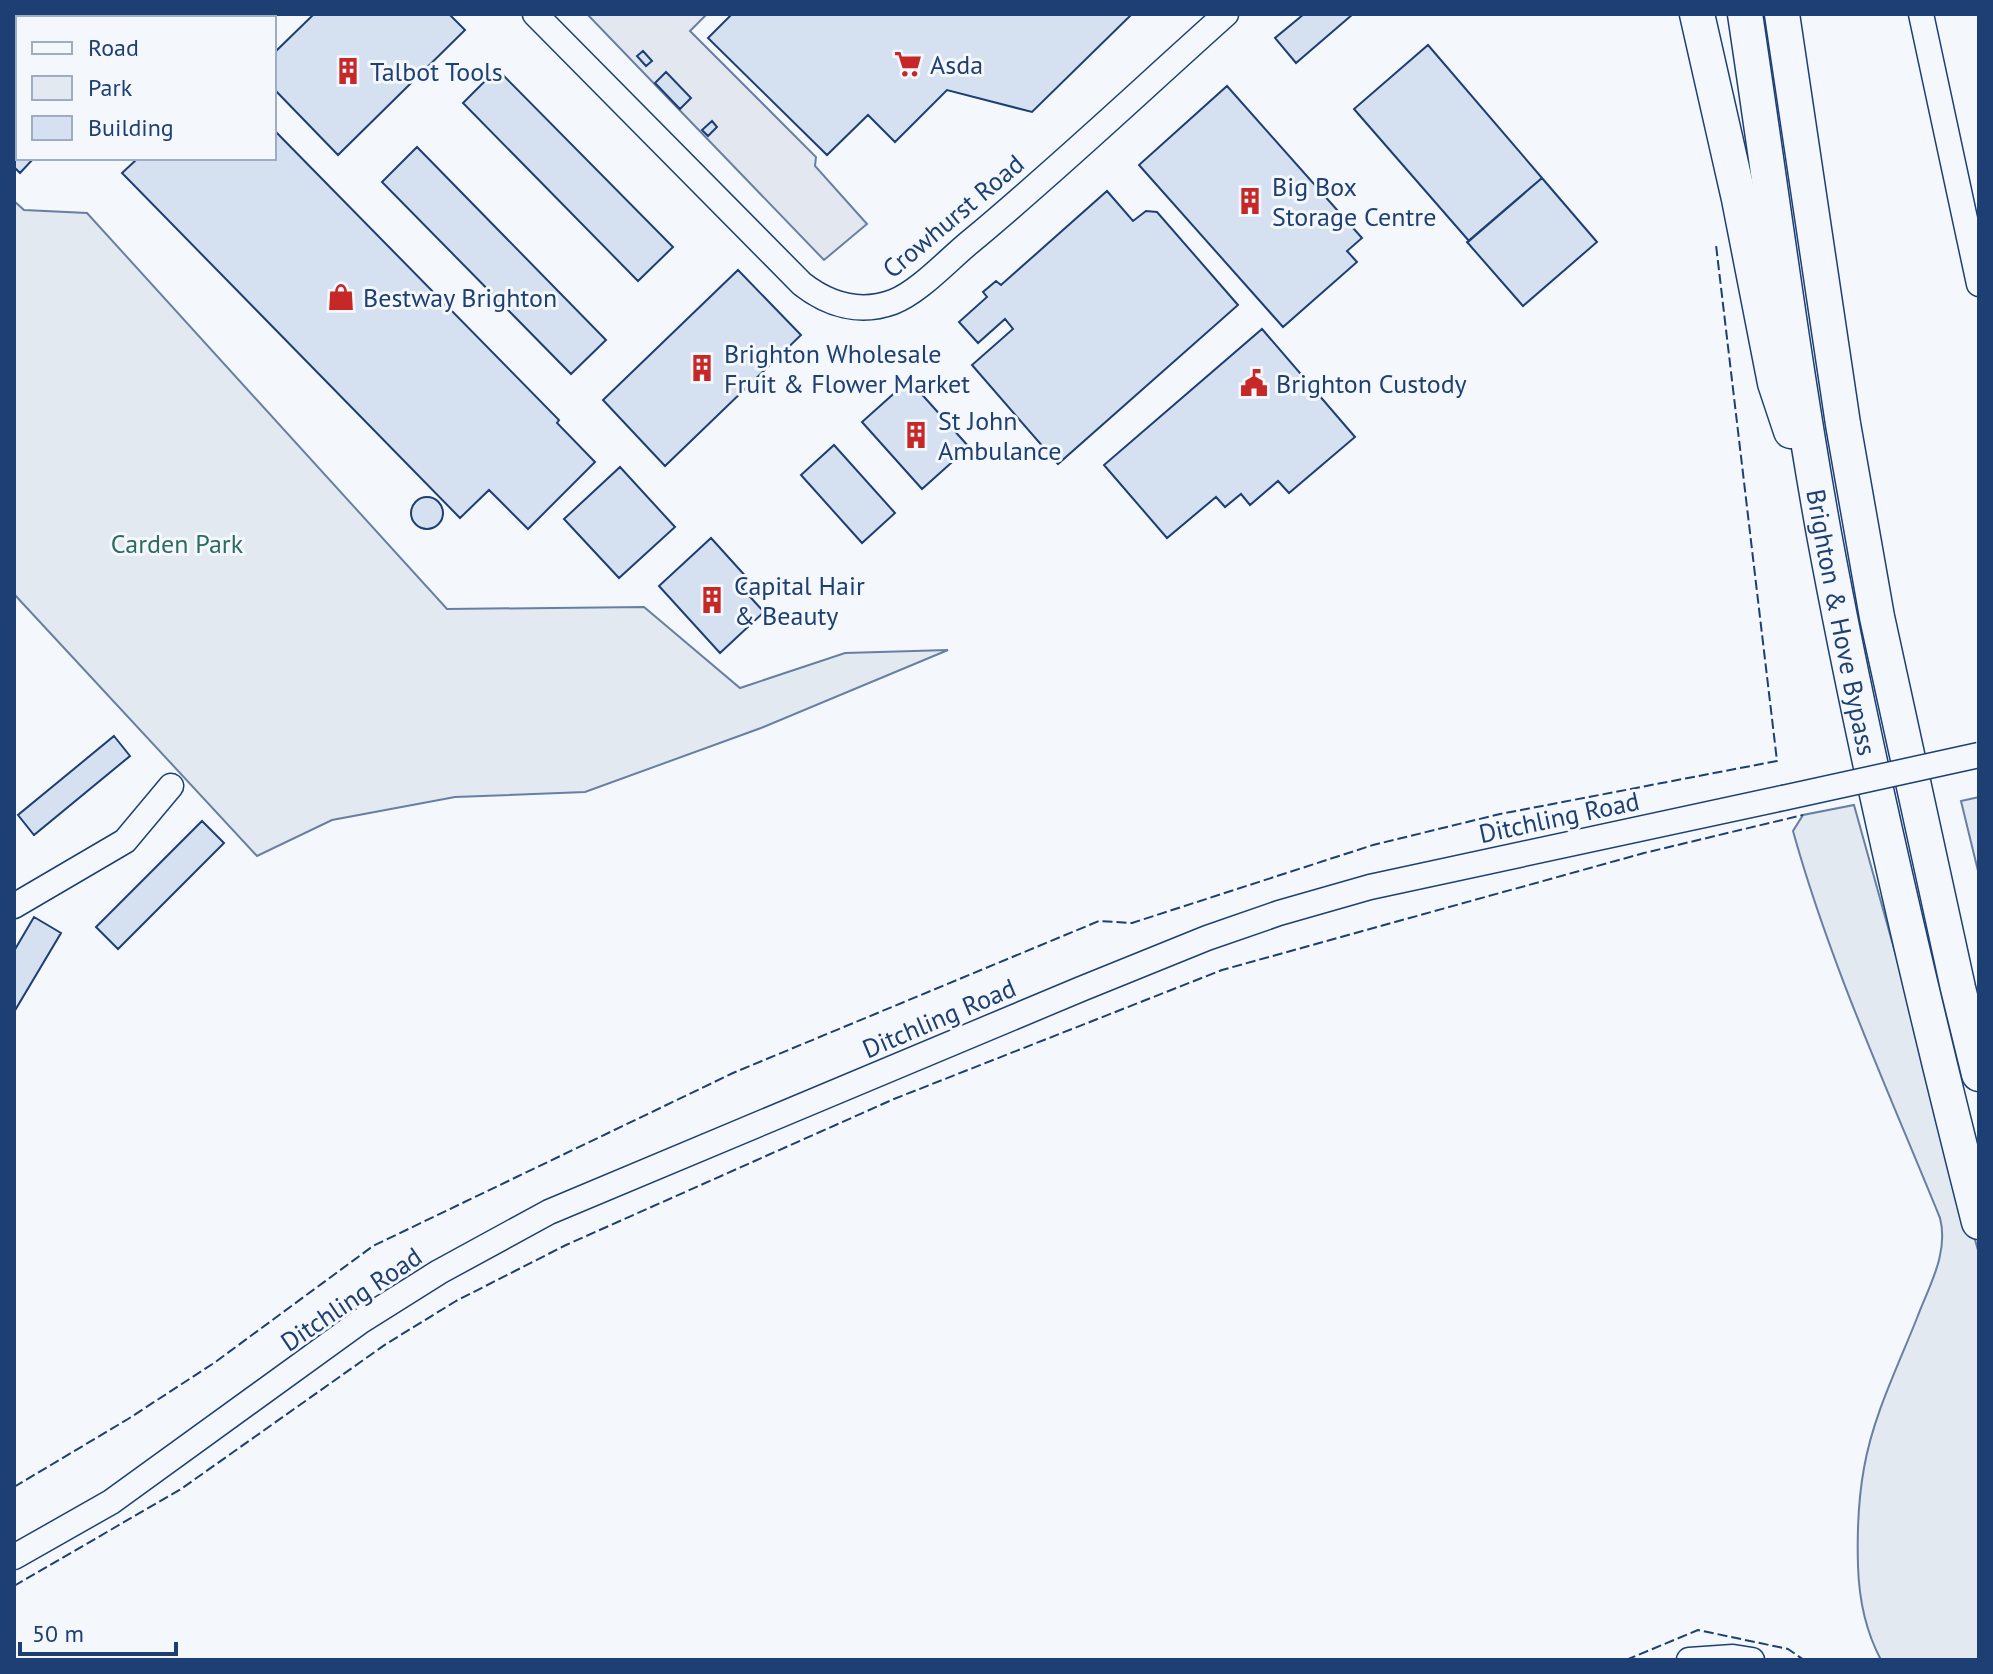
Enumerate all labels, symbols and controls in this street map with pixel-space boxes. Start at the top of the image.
legend [16,16,276,160]
text: Road [88,32,139,63]
place label: Asda [930,48,983,81]
supermarket icon: Asda [893,49,923,79]
place label: Talbot Tools [370,55,503,88]
building icon: Talbot Tools [333,56,363,86]
text: Park [88,72,133,103]
text: Building [88,112,174,143]
street label: Crowhurst Road [875,147,1031,285]
place label: Big Box Storage Centre [1272,170,1436,233]
building icon: Big Box Storage Centre [1235,186,1265,216]
place label: Bestway Brighton [363,281,557,314]
shop icon: Bestway Brighton [326,282,356,312]
place label: Brighton Wholesale Fruit & Flower Market [724,337,970,400]
building icon: Brighton Wholesale Fruit & Flower Market [687,353,717,383]
place label: Brighton Custody [1276,367,1467,400]
public building icon: Brighton Custody [1239,368,1269,398]
place label: St John Ambulance [938,404,1061,467]
building icon: St John Ambulance [901,420,931,450]
street label: Brighton & Hove Bypass [1800,487,1884,758]
park label: Carden Park [111,527,244,560]
place label: Capital Hair & Beauty [734,569,865,632]
building icon: Capital Hair & Beauty [697,585,727,615]
street label: Ditchling Road [1476,784,1642,850]
street label: Ditchling Road [857,971,1021,1065]
street label: Ditchling Road [274,1240,428,1358]
scale bar [20,1606,176,1656]
text: 50 m [32,1618,84,1649]

